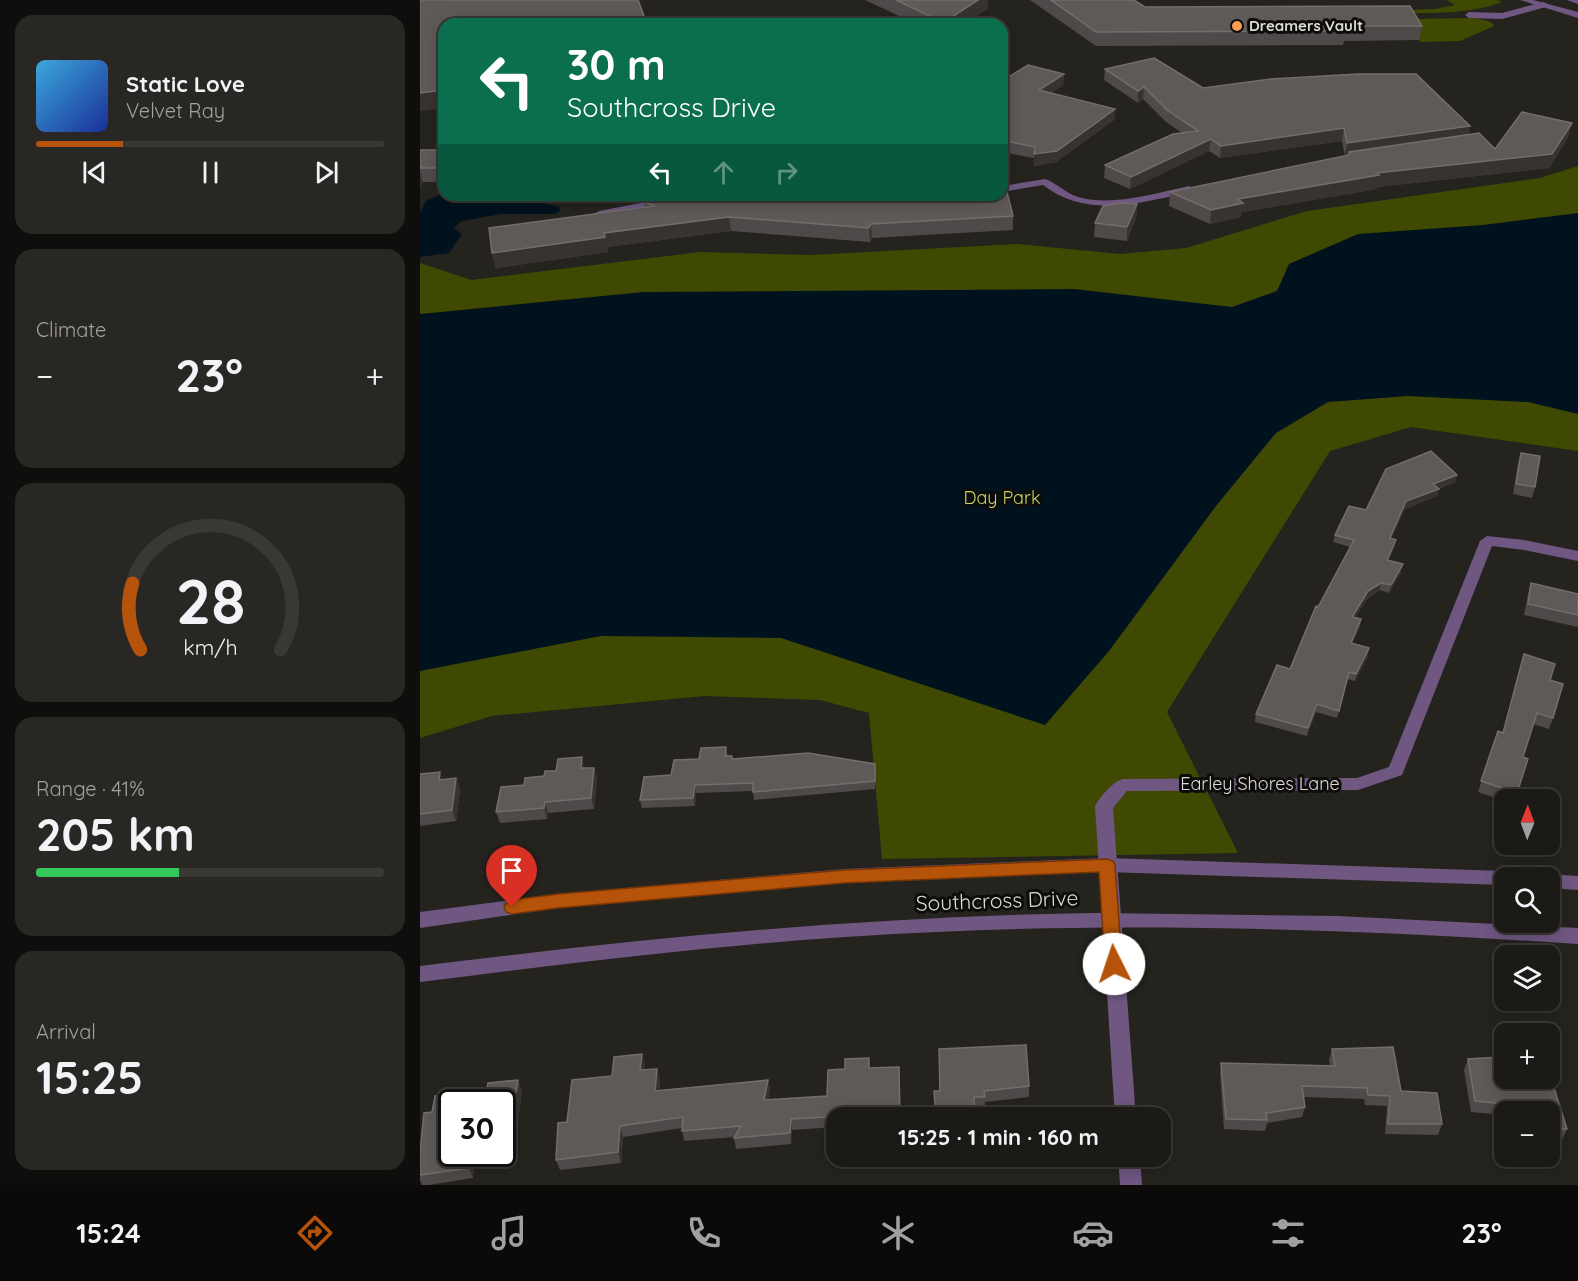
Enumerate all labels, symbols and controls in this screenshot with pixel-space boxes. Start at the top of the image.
place label: Dreamers Vault [1249,16,1363,35]
marker: Dreamers Vault [1230,19,1244,33]
text: 30 m [567,38,666,91]
icon: left [468,42,546,120]
text: Static Love [126,70,245,98]
text: Southcross Drive [567,90,776,124]
text: Velvet Ray [126,98,225,123]
icon: previous [78,156,111,189]
icon: pause [194,156,227,189]
icon: next [310,156,343,189]
icon: left [644,156,677,189]
icon: ahead [707,156,740,189]
icon: right [770,156,803,189]
text: Climate [36,317,106,342]
text: 23° [176,347,243,403]
text: − [36,355,53,396]
text: + [365,355,384,396]
park label: Day Park [963,486,1041,509]
text: 28 [175,562,245,640]
text: km/h [183,634,237,660]
street label: Earley Shores Lane [1180,772,1340,795]
text: Range · 41% [36,776,145,801]
north arrow [1494,789,1560,855]
map controls [1494,789,1560,1167]
text: 205 km [36,806,195,862]
pin [486,845,537,907]
icon: arrive [495,854,528,887]
button: search [1494,867,1560,933]
street label: Southcross Drive [915,884,1079,916]
position arrow [1082,932,1146,996]
button: layers [1494,945,1560,1011]
text: Arrival [36,1019,96,1044]
button: + [1494,1023,1560,1089]
text: 15:25 [36,1049,143,1105]
speed limit sign: 30 [438,1089,516,1167]
button: − [1494,1101,1560,1167]
text: 15:25 · 1 min · 160 m [898,1123,1099,1151]
icon: directions [294,1212,336,1254]
icon: music [488,1212,530,1254]
icon: phone [683,1212,725,1254]
icon: climate [877,1212,919,1254]
icon: car [1072,1212,1114,1254]
icon: filters [1267,1212,1309,1254]
text: 15:24 [76,1216,141,1250]
text: 23° [1461,1216,1502,1250]

